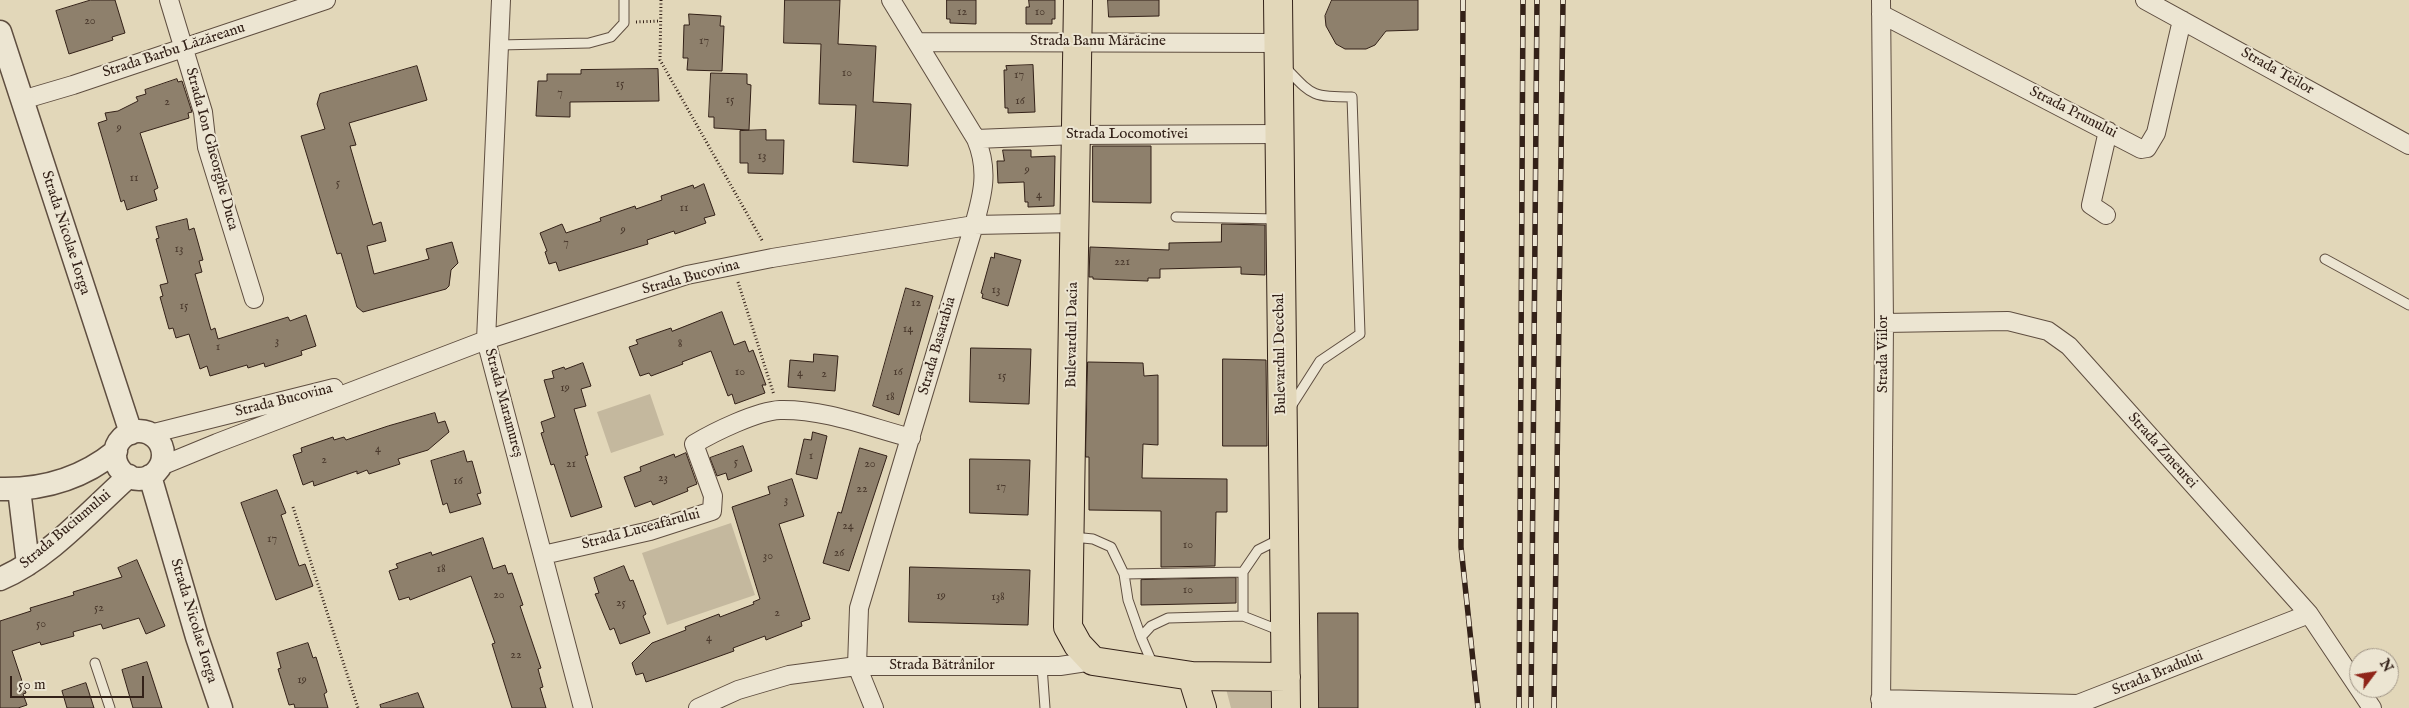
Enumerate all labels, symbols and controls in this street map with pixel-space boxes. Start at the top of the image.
house number: 12 [957,6,967,20]
house number: 10 [1035,6,1045,20]
house number: 20 [84,15,96,29]
street label: Strada Barbu Lăzăreanu [101,19,247,83]
street label: Strada Banu Mărăcine [1030,33,1166,51]
house number: 17 [699,35,709,49]
street label: Strada Teilor [2237,45,2317,99]
street label: Strada Ion Gheorghe Duca [181,66,241,232]
house number: 10 [842,67,852,81]
house number: 17 [1014,69,1024,83]
house number: 15 [616,78,624,92]
street label: Strada Prunului [2026,83,2120,143]
house number: 7 [557,87,563,101]
house number: 15 [726,94,734,108]
house number: 16 [1015,95,1025,109]
house number: 2 [164,96,170,110]
house number: 9 [116,122,122,136]
street label: Strada Locomotivei [1066,126,1188,144]
house number: 13 [758,150,766,164]
house number: 9 [1024,164,1030,178]
street label: Strada Nicolae Iorga [37,169,93,297]
house number: 11 [130,172,138,186]
house number: 5 [336,177,340,191]
house number: 4 [1036,189,1042,203]
house number: 11 [680,202,688,216]
house number: 9 [620,224,626,238]
house number: 7 [563,237,569,251]
house number: 13 [175,243,183,257]
street label: Strada Bucovina [640,256,742,300]
house number: 221 [1114,256,1130,270]
street label: Bulevardul Dacia [1063,282,1083,388]
house number: 13 [992,284,1000,298]
street label: Bulevardul Decebal [1271,293,1291,415]
street label: Strada Basarabia [915,295,961,397]
house number: 12 [911,297,921,311]
house number: 15 [180,300,188,314]
street label: Strada Viilor [1875,315,1893,393]
house number: 14 [903,323,913,337]
house number: 3 [275,335,279,349]
house number: 8 [678,338,682,352]
house number: 1 [216,341,220,355]
street label: Strada Maramureș [480,347,526,459]
house number: 10 [735,366,745,380]
house number: 16 [893,366,903,380]
house number: 4 [797,367,803,381]
house number: 2 [821,368,827,382]
house number: 15 [998,370,1006,384]
street label: Strada Bucovina [233,380,335,422]
house number: 19 [560,382,570,396]
house number: 18 [885,391,895,405]
street label: Strada Zmeurei [2123,409,2201,493]
house number: 4 [375,443,381,457]
house number: 1 [809,450,813,464]
house number: 2 [321,454,327,468]
house number: 5 [734,456,738,470]
house number: 21 [566,458,576,472]
house number: 20 [864,458,876,472]
house number: 23 [658,472,668,486]
house number: 16 [453,475,463,489]
house number: 17 [996,481,1006,495]
house number: 22 [856,483,868,497]
street label: Strada Buciumului [17,487,115,573]
house number: 3 [784,494,788,508]
street label: Strada Luceafărului [580,506,702,554]
house number: 24 [842,520,854,534]
house number: 17 [267,533,277,547]
house number: 10 [1183,539,1193,553]
house number: 26 [834,547,844,561]
house number: 30 [763,550,773,564]
street label: Strada Nicolae Iorga [166,557,220,685]
house number: 18 [436,563,446,577]
house number: 10 [1183,584,1193,598]
house number: 20 [493,589,505,603]
house number: 19 [936,590,946,604]
house number: 138 [991,591,1005,605]
house number: 25 [616,597,626,611]
house number: 52 [94,602,104,616]
house number: 2 [774,607,780,621]
house number: 50 [36,618,46,632]
house number: 4 [706,632,712,646]
street label: Strada Bradului [2110,648,2206,700]
north arrow [2349,648,2399,698]
house number: 22 [510,649,522,663]
text: N [2375,656,2397,676]
street label: Strada Bătrânilor [889,657,995,675]
scale bar [12,666,146,698]
house number: 19 [297,674,307,688]
text: 50 m [18,675,46,694]

